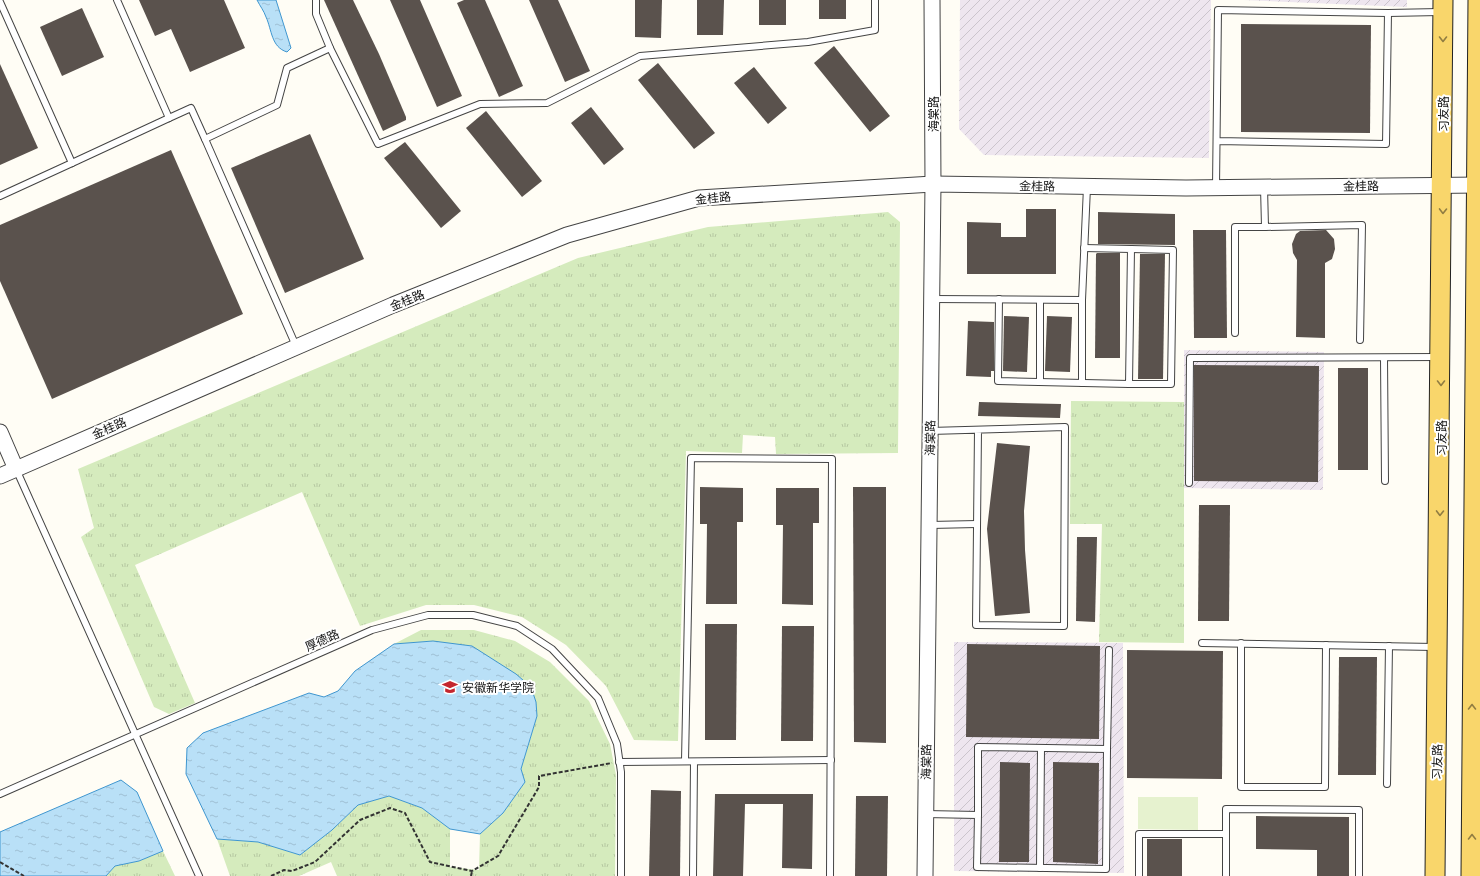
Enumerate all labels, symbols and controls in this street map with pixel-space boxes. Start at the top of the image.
one-way arrow [1439,36,1447,42]
street label: 海棠路 [926,96,941,132]
street label: 习友路 [1436,96,1451,132]
street label: 金桂路 [1019,178,1055,194]
street label: 金桂路 [1343,178,1379,194]
street label: 金桂路 [694,189,732,207]
one-way arrow [1438,208,1447,214]
street label: 金桂路 [387,286,427,314]
one-way arrow [1437,380,1445,386]
street label: 金桂路 [89,414,129,442]
street label: 海棠路 [922,420,938,456]
street label: 习友路 [1434,420,1449,456]
one-way arrow [1436,510,1444,516]
street label: 厚德路 [302,626,342,654]
school or university icon: 安徽新华学院 [441,678,459,696]
place label: 安徽新华学院 [462,680,534,695]
one-way arrow [1468,704,1476,710]
street label: 海棠路 [918,744,934,780]
street label: 习友路 [1429,744,1445,780]
one-way arrow [1468,834,1476,840]

